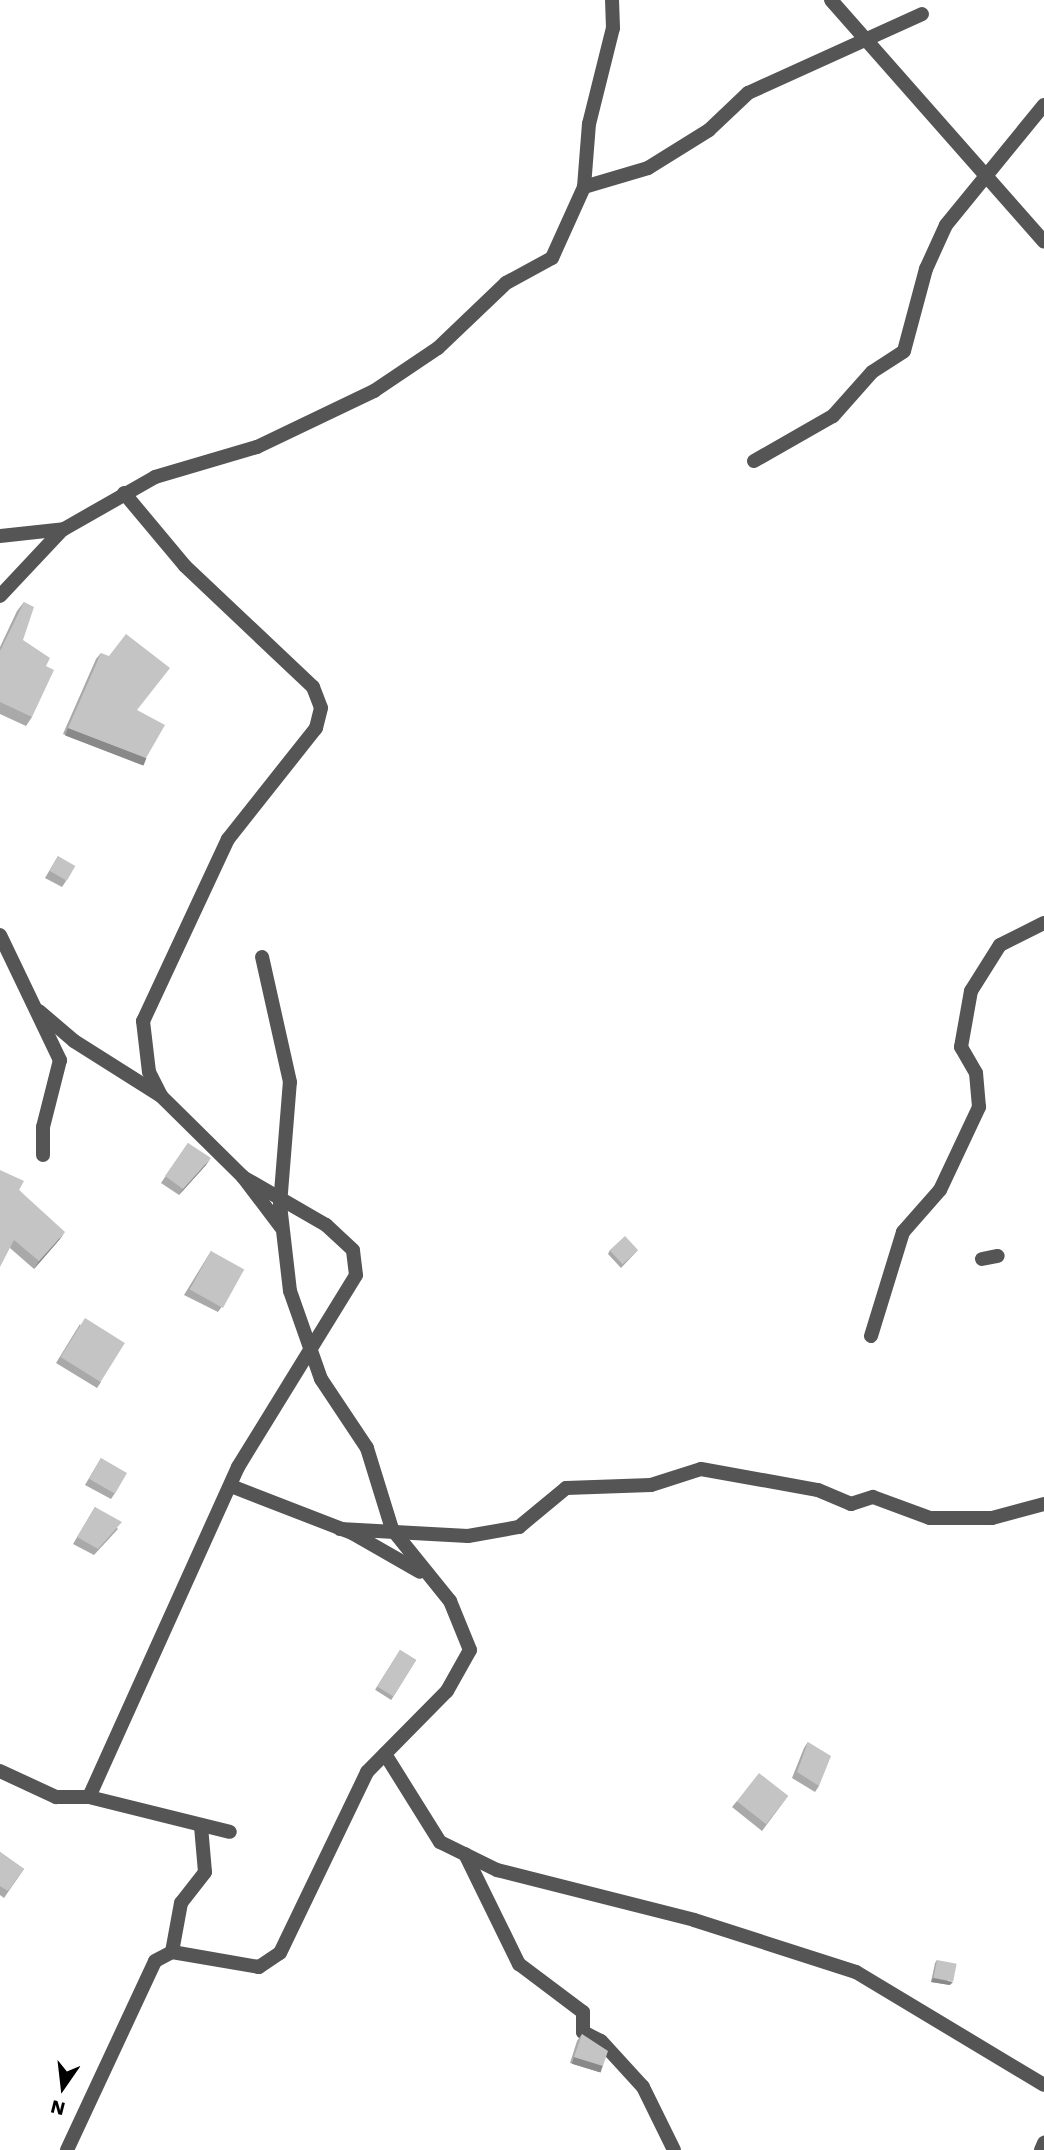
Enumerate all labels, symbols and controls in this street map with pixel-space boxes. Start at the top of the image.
north arrow [28,2052,98,2122]
text: N [48,2095,67,2121]

